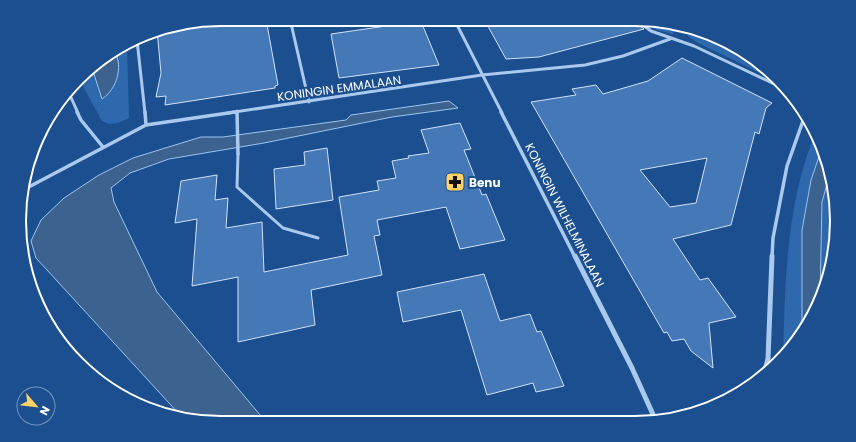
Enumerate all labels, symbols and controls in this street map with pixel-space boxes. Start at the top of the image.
street label: KONINGIN EMMALAAN [276,71,402,105]
street label: KONINGIN WILHELMINALAAN [521,140,609,290]
pharmacy icon: Benu [444,171,466,193]
place label: Benu [469,174,500,191]
north arrow [16,386,56,426]
text: N [36,403,54,418]

